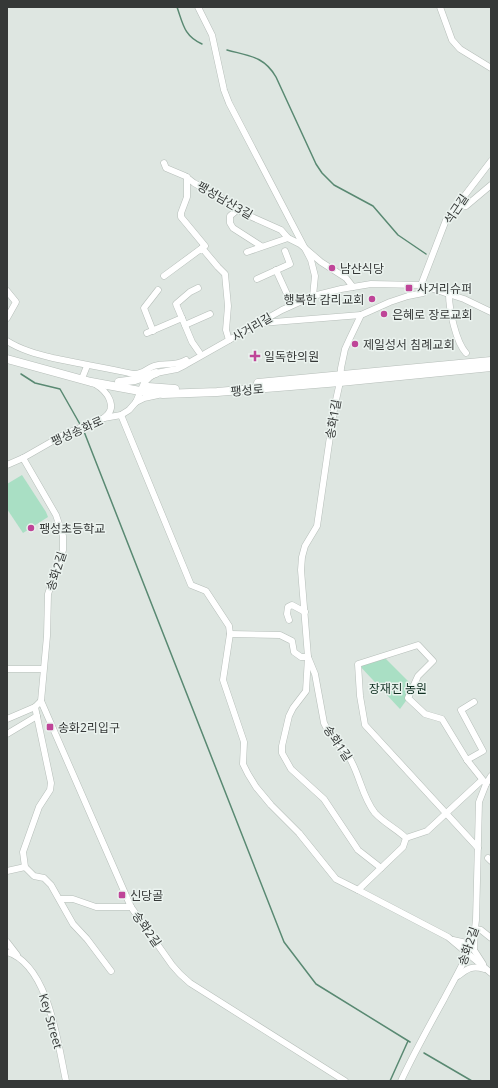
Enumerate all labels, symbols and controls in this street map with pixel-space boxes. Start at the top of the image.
street label: 팽성남산3길 [194,177,256,223]
street label: 석근길 [440,191,472,227]
place label: 남산식당 [340,260,384,277]
marker: 남산식당 [327,263,337,273]
place label: 사거리슈퍼 [417,280,472,297]
marker: 사거리슈퍼 [404,283,414,293]
place label: 행복한 감리교회 [284,291,364,308]
marker: 행복한 감리교회 [367,294,377,304]
place label: 은혜로 장로교회 [392,306,472,323]
street label: 사거리길 [229,309,275,345]
marker: 은혜로 장로교회 [379,309,389,319]
place label: 제일성서 침례교회 [363,336,454,353]
marker: 제일성서 침례교회 [350,339,360,349]
place label: 일독한의원 [264,348,319,365]
marker: 일독한의원 [249,350,261,362]
street label: 팽성로 [230,380,264,400]
street label: 송화1길 [321,398,345,440]
street label: 팽성송화로 [48,412,106,450]
place label: 팽성초등학교 [39,520,105,537]
marker: 팽성초등학교 [26,523,36,533]
street label: 송화2길 [42,549,70,593]
park label: 장재진 농원 [369,680,427,697]
place label: 송화2리입구 [58,719,120,736]
marker: 송화2리입구 [45,722,55,732]
street label: 송화1길 [320,722,356,764]
place label: 신당골 [130,887,163,904]
marker: 신당골 [117,890,127,900]
street label: 송화2길 [129,908,165,950]
street label: 송화2길 [453,924,483,968]
street label: Key Street [35,991,67,1051]

